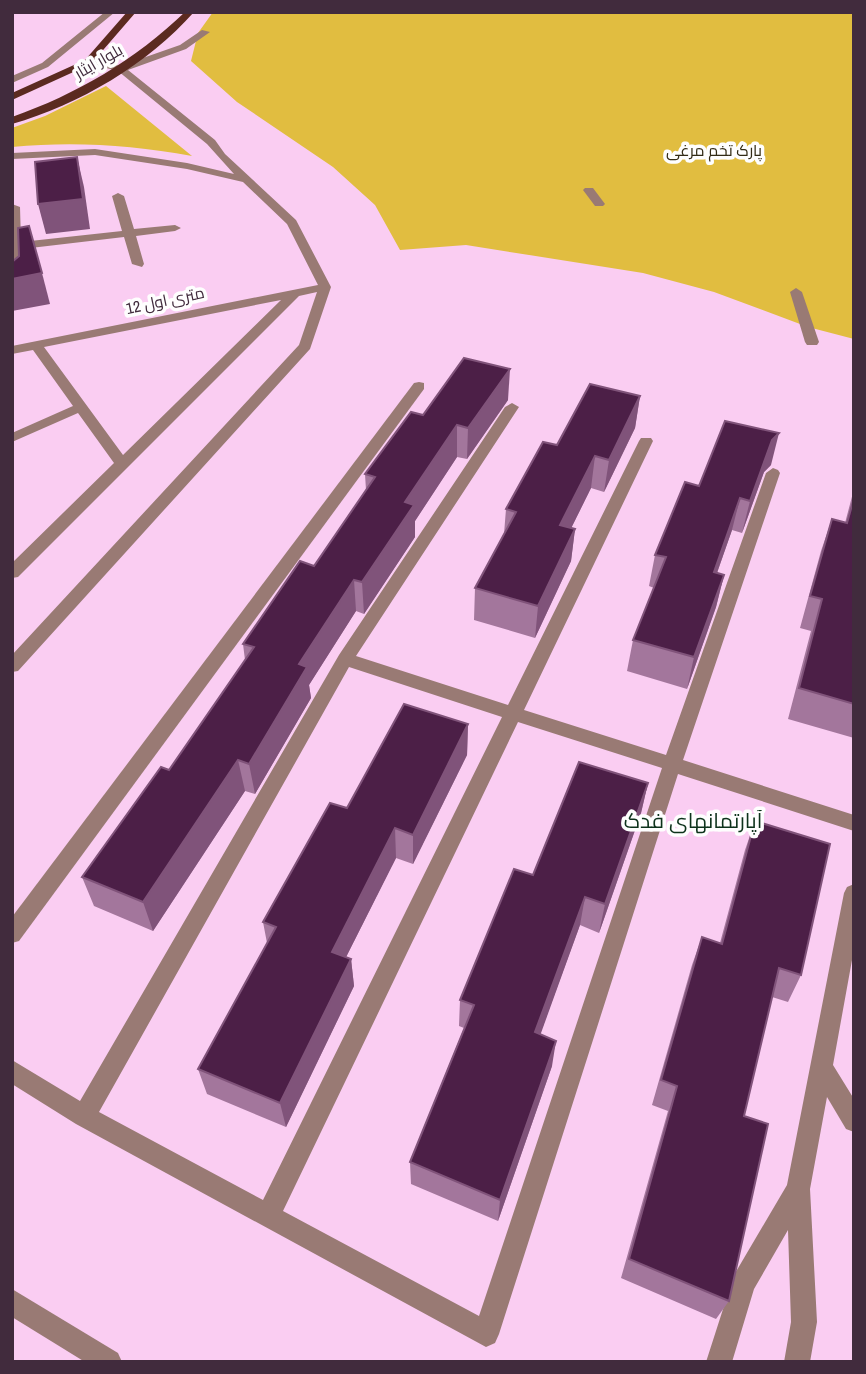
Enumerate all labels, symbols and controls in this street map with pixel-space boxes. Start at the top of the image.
street label: بلوار ایثار [69,38,126,84]
park label: پارک تخم مرغی [666,139,763,162]
street label: 12 متری اول [124,281,206,319]
district label: آپارتمانهای فدک [624,806,763,835]

